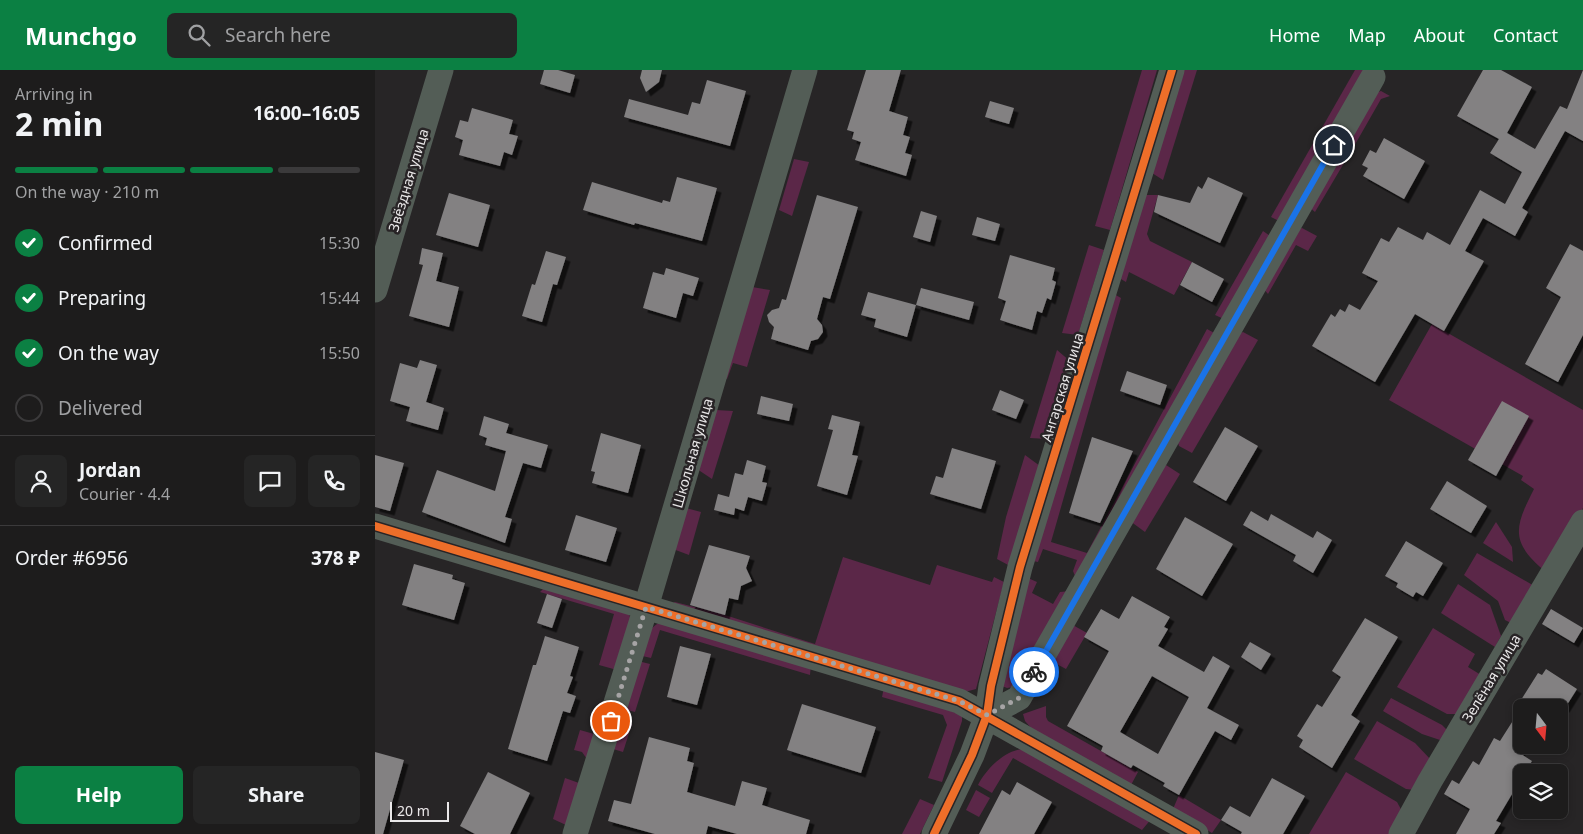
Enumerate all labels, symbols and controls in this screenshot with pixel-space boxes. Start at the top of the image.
search box [167,13,517,58]
text: Munchgo [25,19,137,52]
icon: search [185,21,213,49]
text: Search here [225,22,331,48]
text: Home [1269,23,1320,47]
text: Map [1348,23,1386,47]
text: About [1414,23,1465,47]
text: Contact [1493,23,1558,47]
text: Arriving in [15,83,93,105]
text: 16:00–16:05 [253,100,360,126]
text: 2 min [15,102,103,145]
pin [1313,124,1355,166]
street label: Звёздная улица [383,126,433,234]
icon: home [1320,131,1348,159]
text: On the way · 210 m [15,181,159,203]
icon: check [15,229,43,257]
text: Confirmed [58,230,153,256]
text: 15:30 [319,232,360,254]
icon: check [15,284,43,312]
text: Preparing [58,285,146,311]
text: 15:44 [319,287,360,309]
street label: Ангарская улица [1036,330,1088,444]
icon: check [15,339,43,367]
text: On the way [58,340,159,366]
text: 15:50 [319,342,360,364]
text: Delivered [58,395,143,421]
street label: Школьная улица [667,396,717,510]
button: person [15,455,67,507]
button: chat [244,455,296,507]
button: phone [308,455,360,507]
text: Jordan [79,457,141,483]
text: Courier · 4.4 [79,483,170,505]
text: Order #6956 [15,545,128,571]
text: 378 ₽ [311,545,360,571]
street label: Зелёная улица [1457,630,1525,726]
courier [1009,647,1059,697]
icon: bike [1020,658,1048,686]
north arrow [1513,699,1567,754]
map controls [1513,699,1568,819]
pin [590,700,632,742]
icon: bag [597,707,625,735]
button: layers [1513,764,1568,819]
button: Help [15,766,183,824]
button: Share [193,766,360,824]
scale bar [390,799,449,822]
text: 20 m [397,801,430,820]

